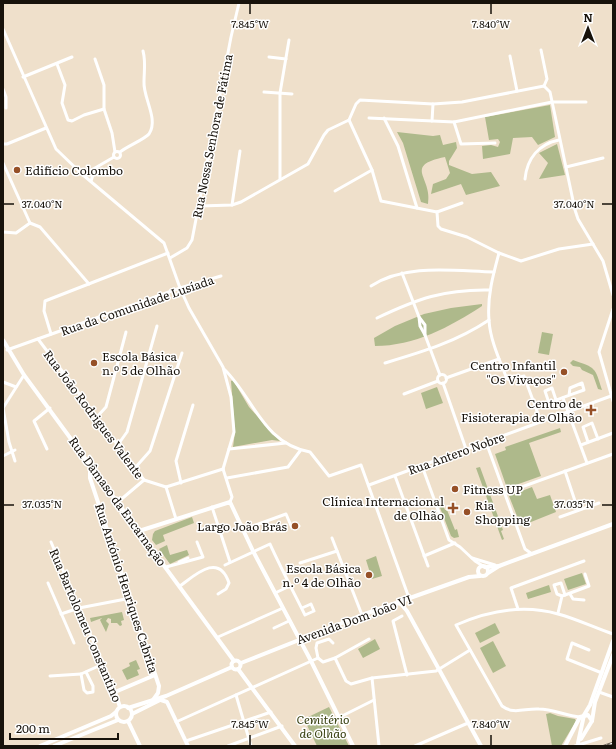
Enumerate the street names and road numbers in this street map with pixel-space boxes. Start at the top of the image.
street label: Rua Nossa Senhora de Fátima [187,52,237,220]
street label: Rua da Comunidade Lusíada [58,270,217,340]
street label: Rua João Rodrigues Valente [39,346,149,482]
street label: Rua Antero Nobre [405,427,507,479]
street label: Rua Dâmaso da Encarnação [65,432,171,570]
street label: Rua António Henriques Cabrita [91,501,163,676]
street label: Rua Bartolomeu Constantino [45,545,127,705]
street label: Avenida Dom João VI [294,590,414,648]

